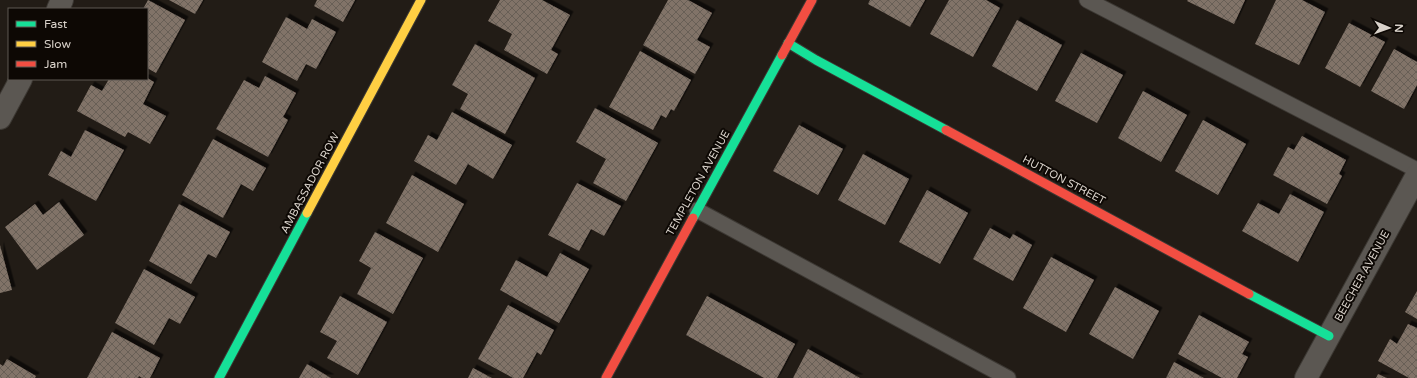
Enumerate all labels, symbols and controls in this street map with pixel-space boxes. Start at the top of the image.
legend [8,8,148,80]
north arrow [1369,8,1409,48]
text: Fast [44,17,68,31]
text: N [1392,24,1405,33]
text: Slow [44,37,71,51]
text: Jam [44,57,67,71]
street label: TEMPLETON AVENUE [664,128,732,238]
street label: AMBASSADOR ROW [278,130,342,236]
street label: HUTTON STREET [1020,153,1108,207]
street label: BEECHER AVENUE [1332,228,1392,324]

